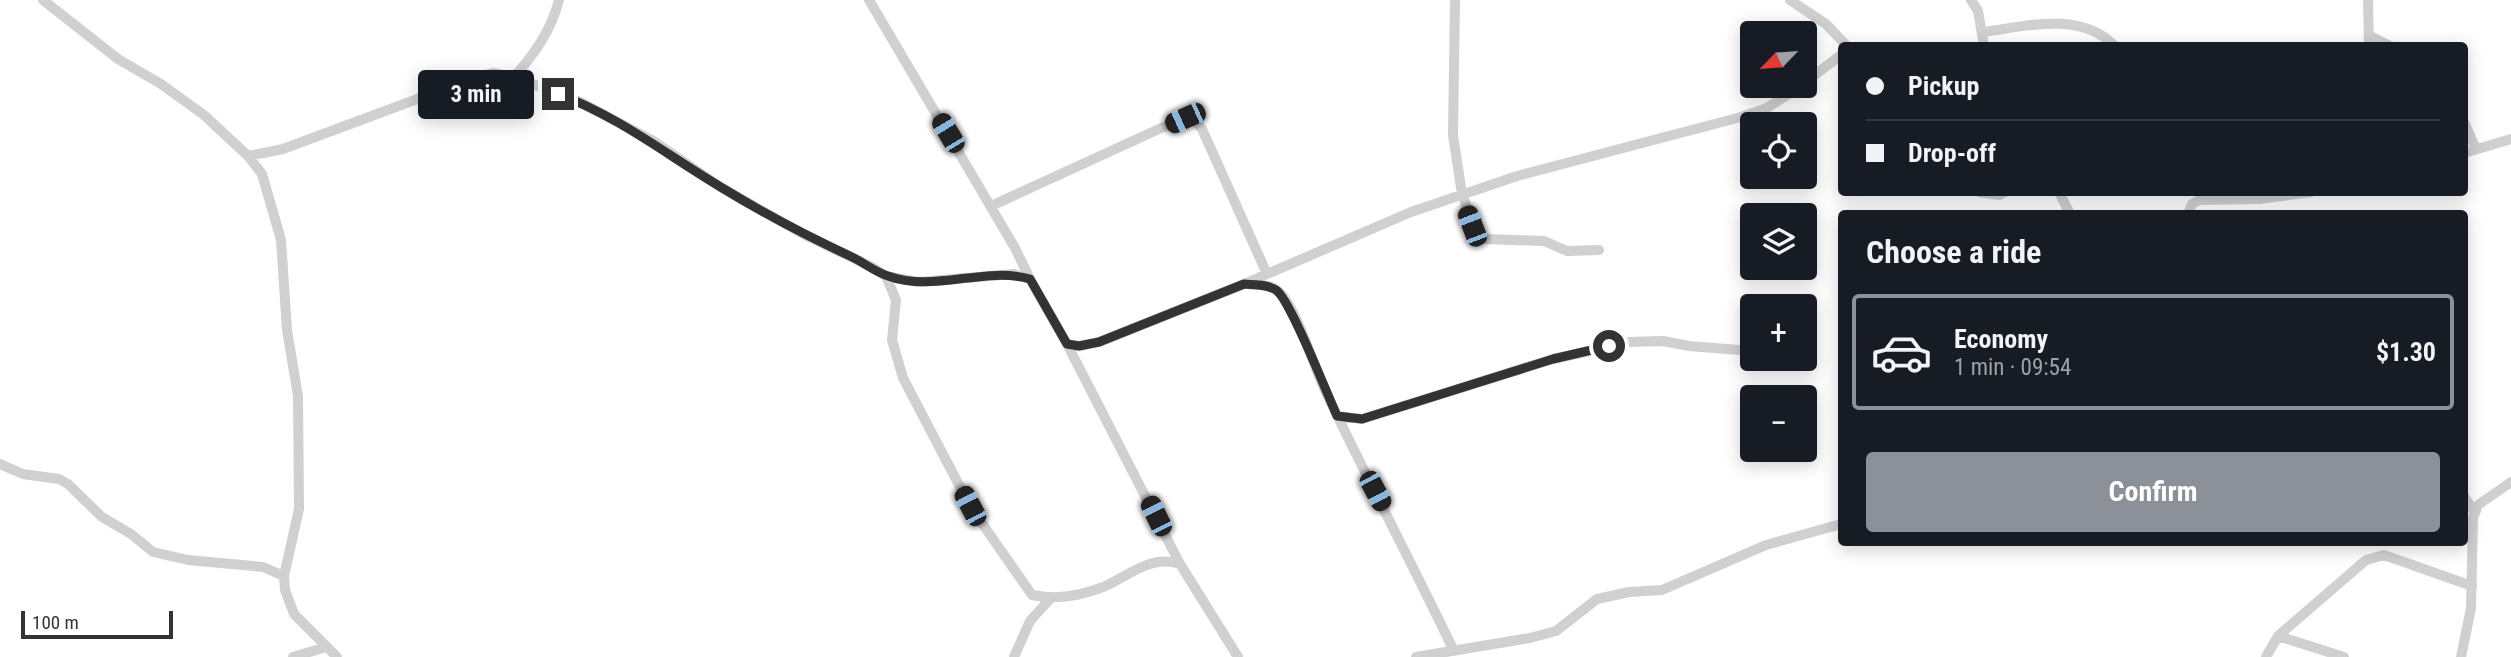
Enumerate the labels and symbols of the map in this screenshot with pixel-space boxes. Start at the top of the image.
north arrow [1740,21,1816,98]
callout: 3 min [418,70,534,119]
route end [542,78,574,110]
car [1162,100,1209,136]
car [929,110,968,156]
car [1455,203,1490,249]
route start [1593,330,1625,362]
car [1356,468,1395,514]
car [951,483,990,529]
car [1138,493,1175,539]
scale bar [21,608,173,640]

